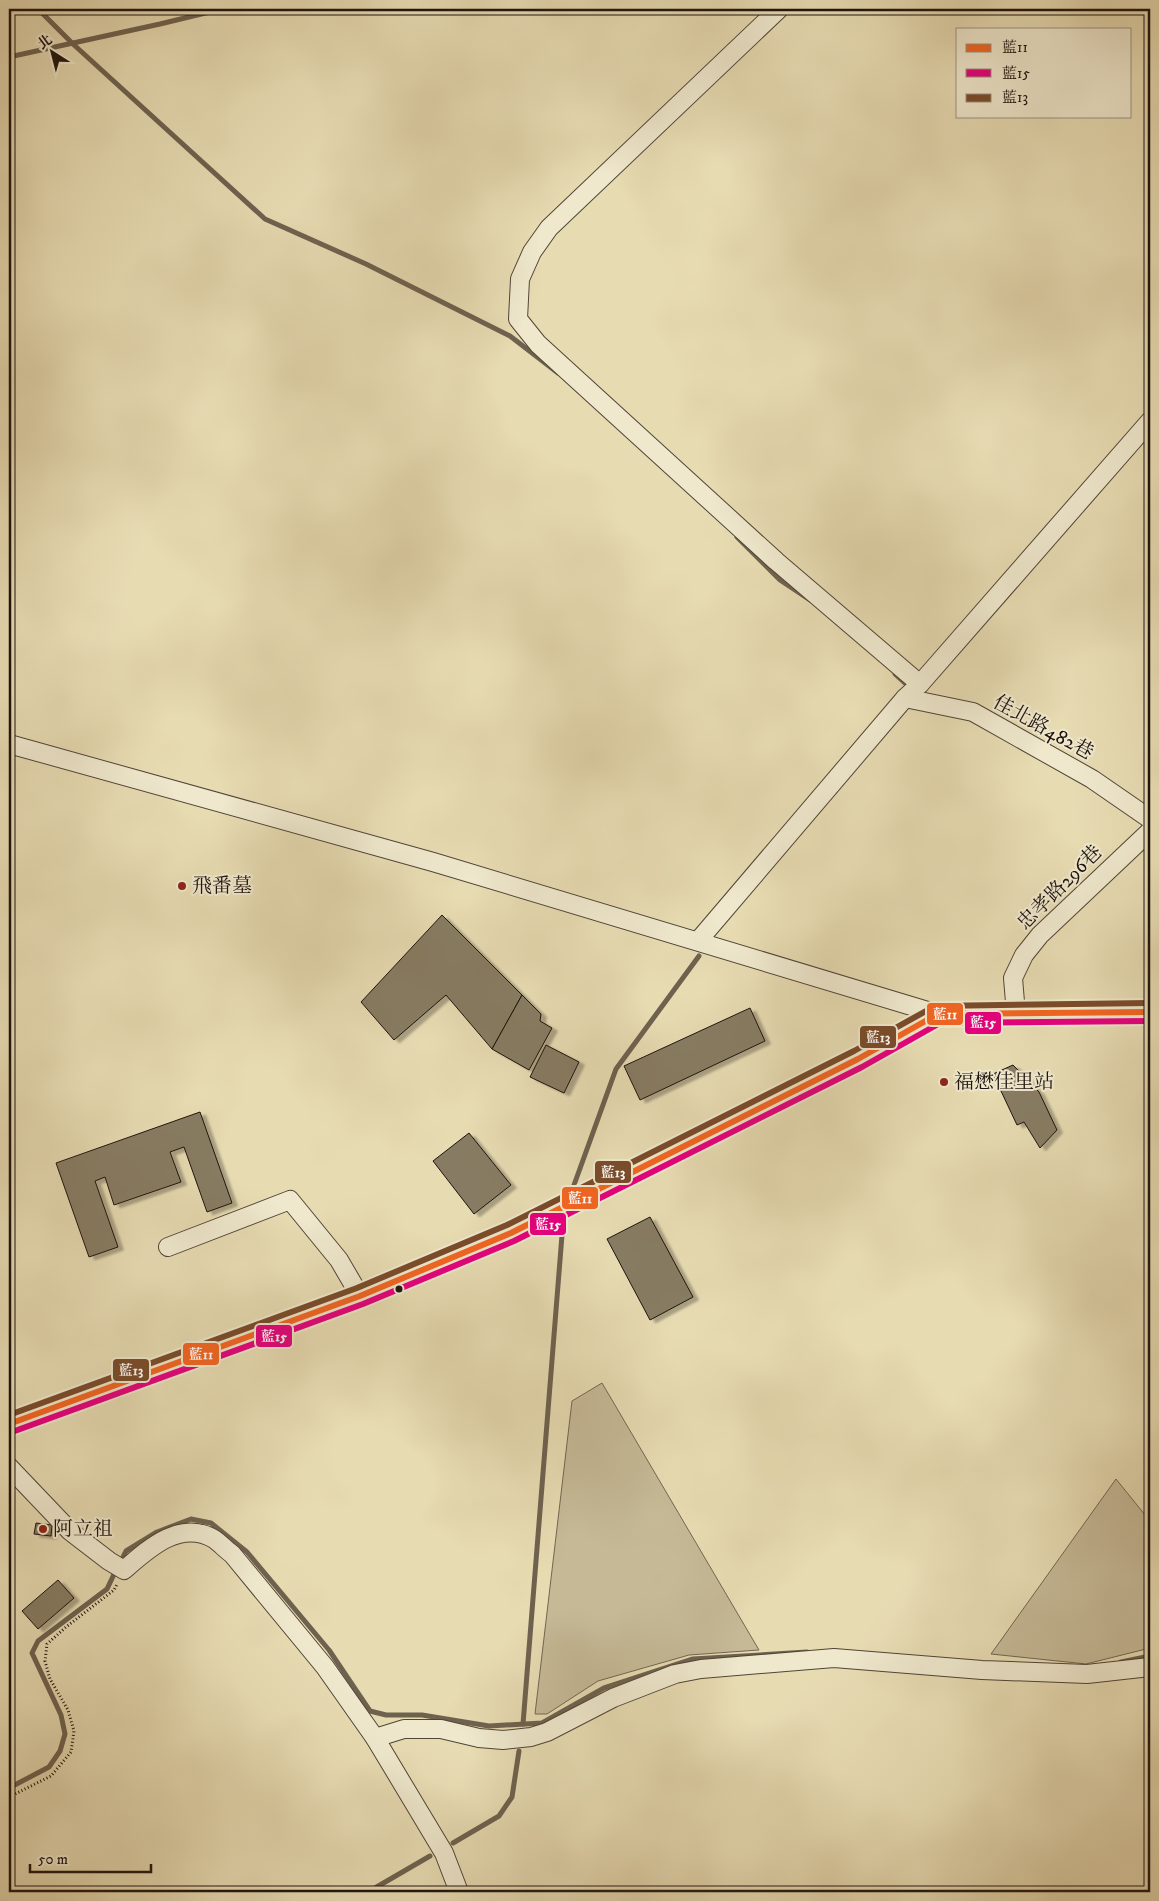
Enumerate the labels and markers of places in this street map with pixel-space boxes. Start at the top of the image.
place label: 飛番墓 [192,874,252,899]
marker: 飛番墓 [176,880,188,892]
place label: 福懋佳里站 [954,1070,1054,1095]
marker: 福懋佳里站 [938,1076,950,1088]
unlabelled marker [394,1284,404,1294]
place label: 阿立祖 [53,1517,113,1542]
marker: 阿立祖 [37,1523,49,1535]

